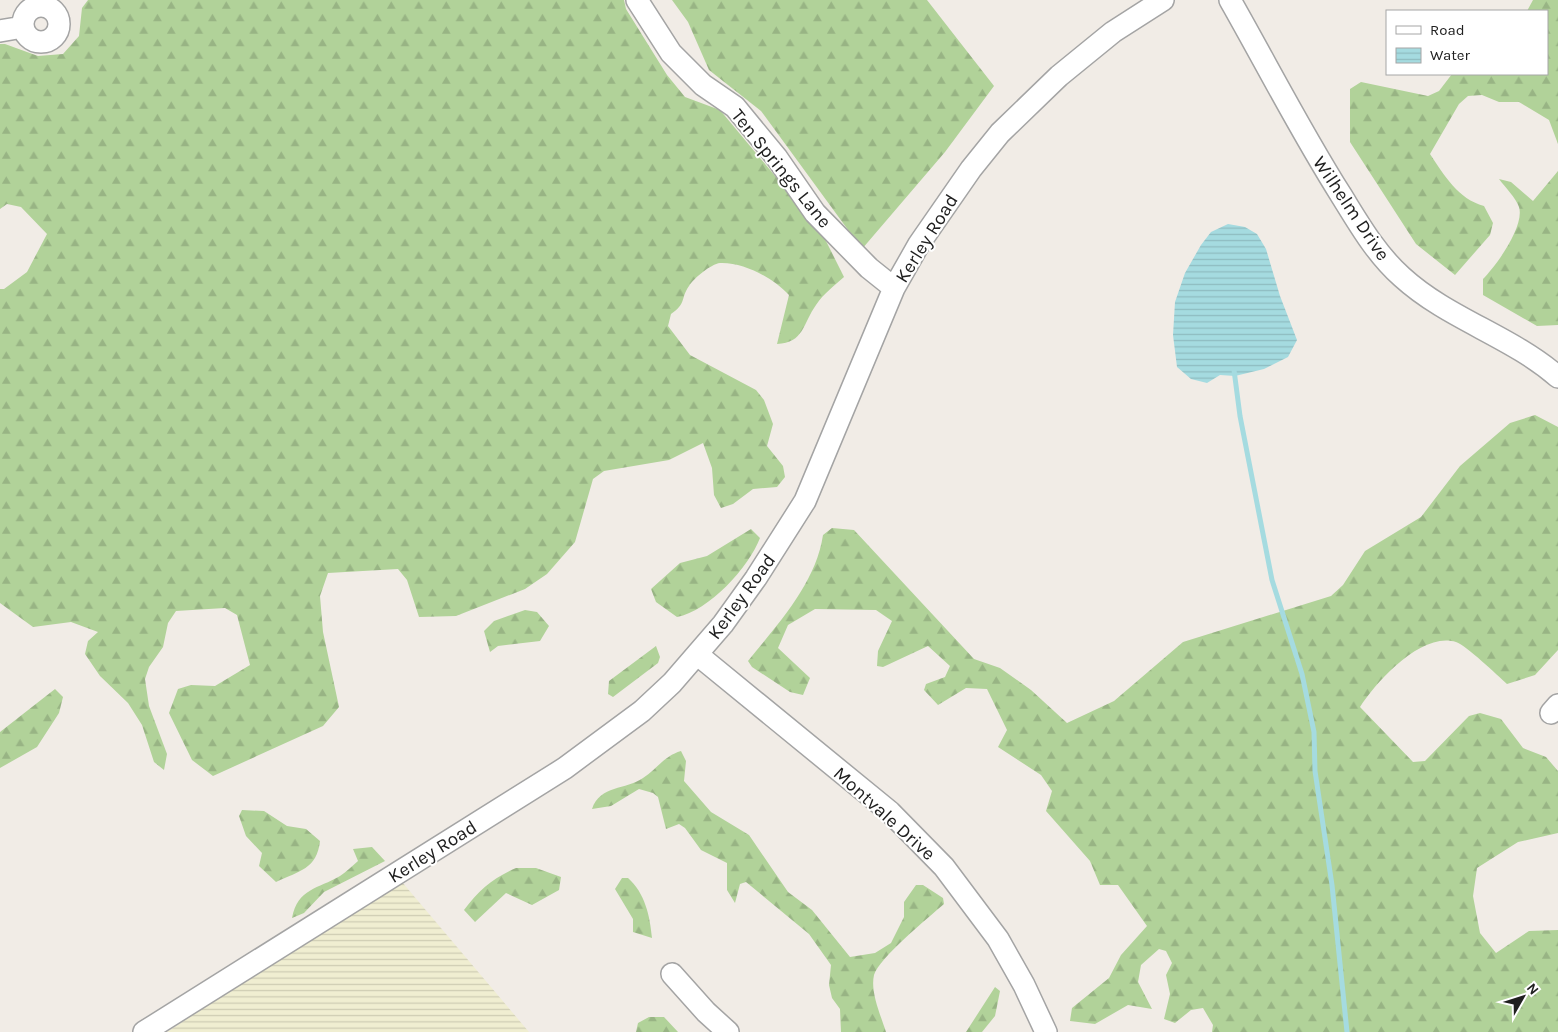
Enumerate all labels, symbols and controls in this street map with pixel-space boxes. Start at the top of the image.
legend [1386,10,1548,75]
text: Road [1430,21,1465,39]
text: Water [1430,46,1471,64]
street label: Ten Springs Lane [727,105,836,232]
street label: Wilhelm Drive [1308,152,1394,265]
street label: Kerley Road [891,190,963,287]
street label: Kerley Road [703,550,780,644]
street label: Montvale Drive [829,762,940,865]
street label: Kerley Road [384,816,481,888]
north arrow [1498,972,1548,1022]
text: N [1523,980,1542,998]

